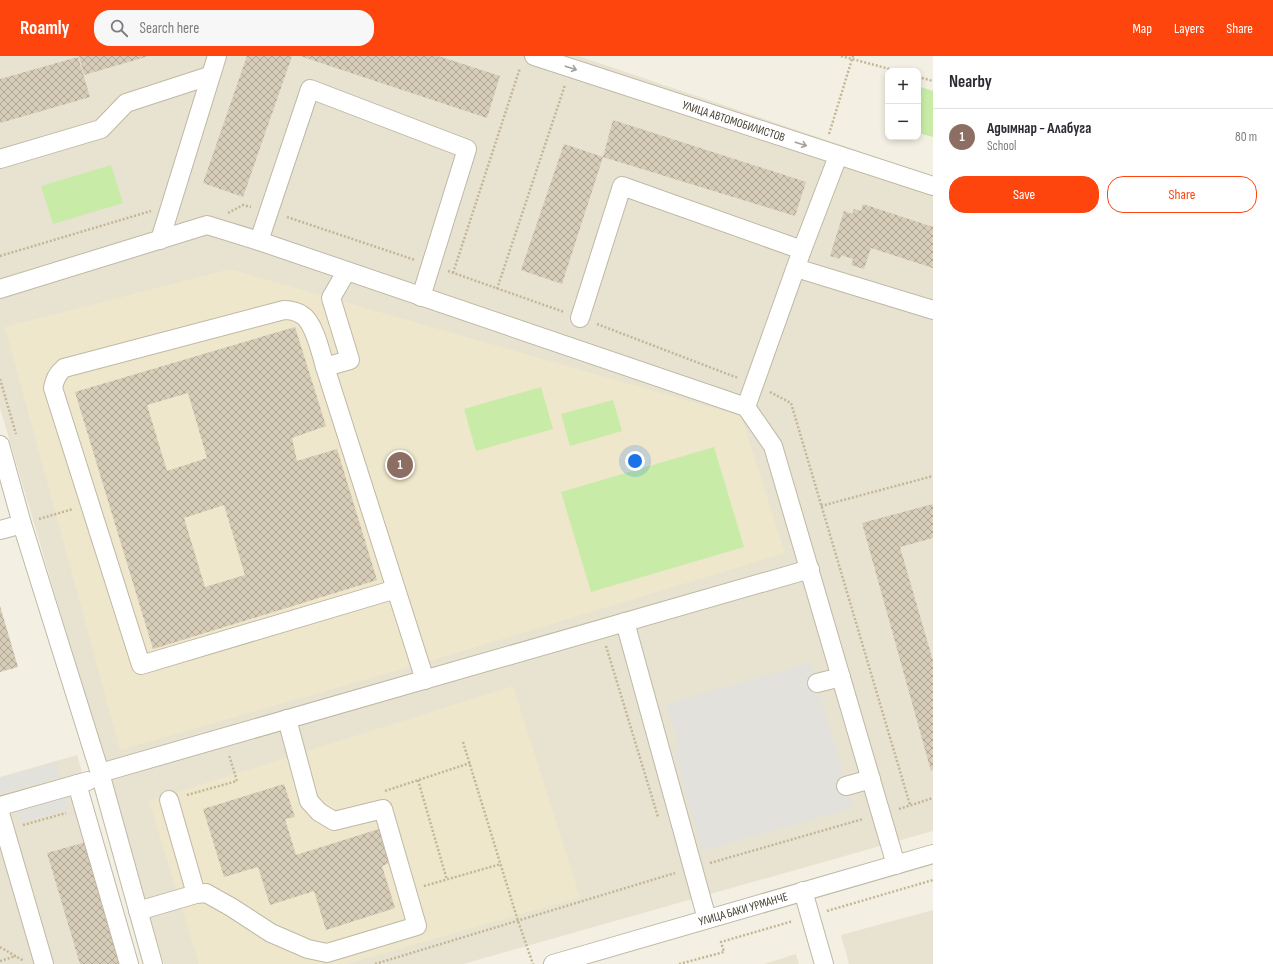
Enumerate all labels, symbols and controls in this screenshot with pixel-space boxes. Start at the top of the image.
search box [94,10,374,46]
text: Roamly [20,17,70,40]
icon: search [108,17,130,39]
text: Search here [140,19,199,38]
text: Map [1132,20,1152,37]
text: Layers [1174,20,1204,37]
text: Share [1226,20,1253,37]
one-way arrow [565,65,578,72]
map controls [885,68,921,140]
button: + [885,68,921,104]
text: Nearby [949,72,992,92]
street label: УЛИЦА АВТОМОБИЛИСТОВ [680,97,787,145]
button: − [885,104,921,140]
text: Адымнар - Алабуга [987,119,1091,138]
text: 1 [959,129,965,145]
text: 80 m [1235,129,1257,145]
text: School [987,138,1017,154]
one-way arrow [795,141,808,148]
button: Save [949,176,1099,213]
button: Share [1107,176,1257,213]
pin: 1 [387,450,413,480]
your location [625,451,645,471]
street label: УЛИЦА БАКИ УРМАНЧЕ [697,889,790,929]

